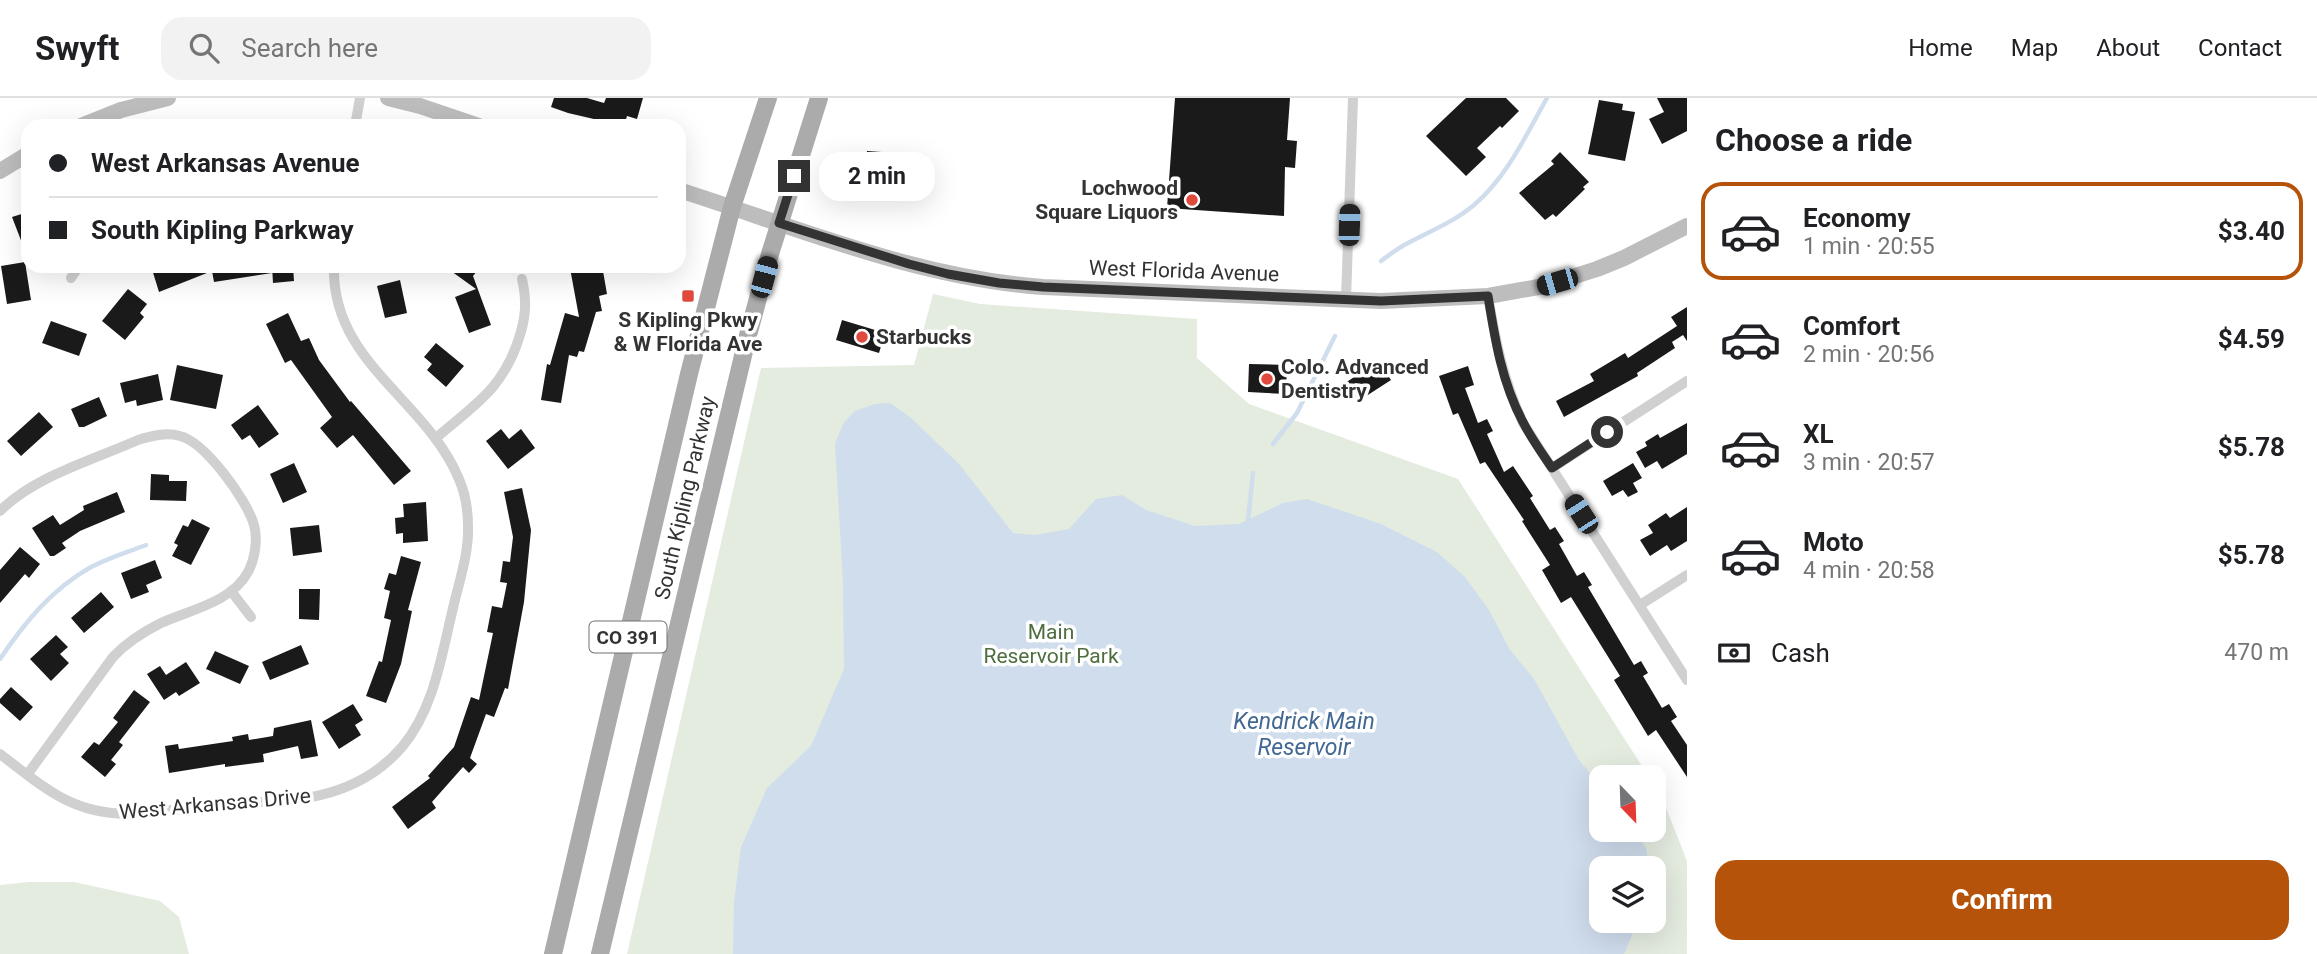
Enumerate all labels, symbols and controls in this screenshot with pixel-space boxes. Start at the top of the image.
search box [161,17,651,80]
text: Swyft [35,29,119,68]
icon: search [185,29,223,67]
text: Search here [241,33,378,63]
text: Home [1908,34,1973,62]
text: Map [2011,34,2058,62]
text: About [2096,34,2160,62]
text: Contact [2198,34,2282,62]
text: Choose a ride [1715,121,1912,159]
text: West Arkansas Avenue [91,148,360,178]
callout: 2 min [818,152,934,200]
route end [778,160,810,192]
text: 2 min [848,163,906,190]
place label: Lochwood Square Liquors [1035,176,1178,224]
marker: Lochwood Square Liquors [1184,192,1200,208]
icon: car [1719,200,1782,263]
text: Economy [1803,203,1910,233]
car [1338,204,1361,246]
text: South Kipling Parkway [91,215,354,245]
text: $3.40 [2218,216,2285,246]
text: 1 min · 20:55 [1803,233,1935,260]
car [749,254,780,300]
street label: West Florida Avenue [1088,256,1280,286]
car [1534,266,1581,298]
marker: S Kipling Pkwy & W Florida Ave [680,288,696,304]
place label: S Kipling Pkwy & W Florida Ave [614,308,762,356]
icon: car [1719,308,1782,371]
text: Comfort [1803,311,1900,341]
text: $4.59 [2218,324,2285,354]
place label: Starbucks [876,325,972,349]
marker: Starbucks [854,329,870,345]
text: 2 min · 20:56 [1803,341,1935,368]
place label: Colo. Advanced Dentistry [1281,355,1429,403]
marker: Colo. Advanced Dentistry [1259,371,1275,387]
street label: South Kipling Parkway [650,394,720,602]
route start [1591,416,1623,448]
icon: car [1719,416,1782,479]
text: XL [1803,419,1834,449]
text: $5.78 [2218,432,2285,462]
text: 3 min · 20:57 [1803,449,1935,476]
car [1561,491,1602,537]
icon: car [1719,524,1782,587]
text: Moto [1803,527,1864,557]
text: $5.78 [2218,540,2285,570]
text: 4 min · 20:58 [1803,557,1935,584]
park label: Main Reservoir Park [983,620,1119,668]
road number: CO 391 [590,622,666,652]
icon: cash [1715,634,1753,672]
text: Cash [1771,638,1830,668]
text: 470 m [2224,639,2289,666]
water label: Kendrick Main Reservoir [1233,708,1375,761]
north arrow [1589,765,1666,842]
map controls [1589,765,1666,933]
street label: West Arkansas Drive [118,784,312,824]
button: layers [1589,856,1666,933]
button: Confirm [1715,860,2289,940]

